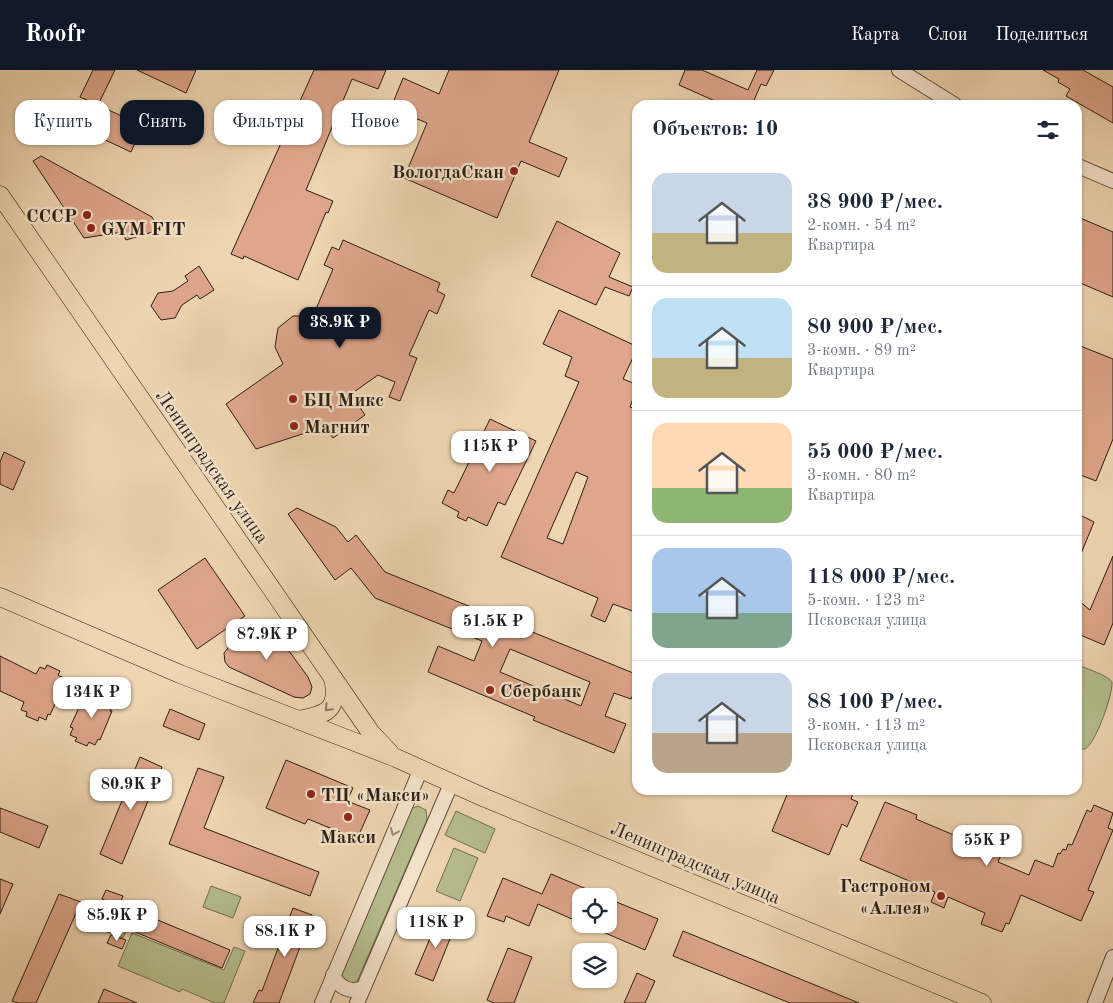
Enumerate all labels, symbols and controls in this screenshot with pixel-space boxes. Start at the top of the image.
text: Roofr [25,23,86,47]
text: Карта [851,26,900,44]
text: Слои [928,26,967,44]
text: Поделиться [995,26,1088,44]
chip: Купить [15,100,110,145]
chip: Снять [120,100,204,145]
chip: Фильтры [214,100,322,145]
chip: Новое [332,100,417,145]
icon: filters [1034,116,1062,144]
text: Объектов: 10 [652,119,778,140]
place label: ВологдаСкан [392,164,504,183]
marker: ВологдаСкан [508,165,520,177]
text: 38 900 ₽/мес. [807,192,943,213]
icon: home [692,193,752,253]
place label: СССР [26,208,77,227]
marker: СССР [81,209,93,221]
text: 2-комн. · 54 m² [807,218,916,234]
place label: GYM FIT [101,221,186,240]
marker: GYM FIT [85,222,97,234]
text: Квартира [807,238,875,254]
pin: 38.9K ₽ [294,306,386,349]
text: 38.9K ₽ [310,315,370,331]
text: 80 900 ₽/мес. [807,317,943,338]
icon: home [692,318,752,378]
text: 3-комн. · 89 m² [807,343,916,359]
text: Квартира [807,363,875,379]
street label: Ленинградская улица [151,387,271,548]
place label: БЦ Микс [303,392,384,411]
marker: БЦ Микс [287,393,299,405]
place label: Магнит [304,419,370,438]
marker: Магнит [288,420,300,432]
pin: 115K ₽ [449,430,531,473]
text: 115K ₽ [462,439,518,455]
text: 55 000 ₽/мес. [807,442,943,463]
icon: home [692,443,752,503]
text: 3-комн. · 80 m² [807,468,916,484]
text: Квартира [807,488,875,504]
text: 118 000 ₽/мес. [807,567,955,588]
icon: home [692,568,752,628]
text: 5-комн. · 123 m² [807,593,925,609]
pin: 51.5K ₽ [447,606,539,648]
text: Псковская улица [807,613,927,629]
text: 51.5K ₽ [463,614,523,630]
pin: 87.9K ₽ [221,618,313,661]
text: 87.9K ₽ [237,627,297,643]
pin: 134K ₽ [51,676,133,719]
place label: Сбербанк [500,683,582,702]
marker: Сбербанк [484,684,496,696]
text: 134K ₽ [64,685,120,701]
text: 88 100 ₽/мес. [807,692,943,713]
icon: home [692,693,752,753]
one-way arrow [325,703,334,712]
text: 3-комн. · 113 m² [807,718,925,734]
text: Псковская улица [807,738,927,754]
pin: 80.9K ₽ [85,768,177,811]
text: 80.9K ₽ [101,777,161,793]
place label: ТЦ «Макси» [321,787,430,806]
marker: ТЦ «Макси» [305,788,317,800]
marker: Макси [342,811,354,823]
street label: Ленинградская улица [607,820,783,909]
pin: 55K ₽ [952,824,1022,867]
one-way arrow [389,827,400,836]
place label: Макси [320,829,376,848]
text: 55K ₽ [964,833,1010,849]
place label: Гастроном «Аллея» [840,878,931,919]
map controls [572,888,617,988]
button: locate [572,888,617,933]
marker: Гастроном «Аллея» [935,890,947,902]
pin: 85.9K ₽ [71,900,163,942]
pin: 118K ₽ [395,906,477,949]
text: 85.9K ₽ [87,908,147,924]
text: 118K ₽ [408,915,464,931]
pin: 88.1K ₽ [239,916,331,958]
text: 88.1K ₽ [255,924,315,940]
button: layers [572,943,617,988]

